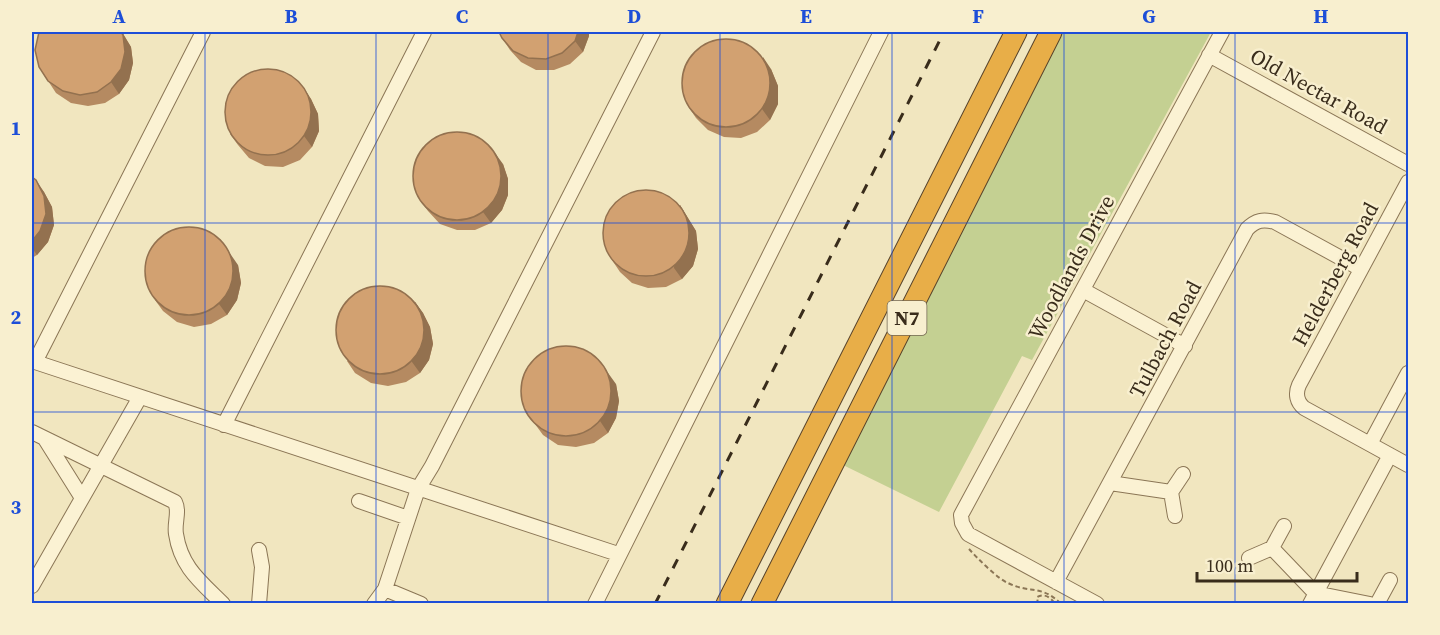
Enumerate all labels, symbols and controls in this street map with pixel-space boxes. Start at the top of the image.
text: A [112,2,126,30]
text: B [284,2,298,30]
text: C [456,2,468,30]
text: D [627,2,641,30]
text: E [800,2,812,30]
text: F [972,2,984,30]
text: G [1142,2,1156,30]
text: H [1313,2,1329,30]
street label: Old Nectar Road [1245,41,1393,141]
text: 1 [11,114,21,142]
street label: Woodlands Drive [1021,190,1121,344]
street label: Helderberg Road [1285,197,1385,351]
street label: Tulbach Road [1122,275,1208,403]
road number: N7 [888,301,926,335]
text: 2 [11,303,22,331]
text: 3 [11,493,22,521]
scale bar [1197,545,1358,583]
text: 100 m [1206,553,1253,578]

